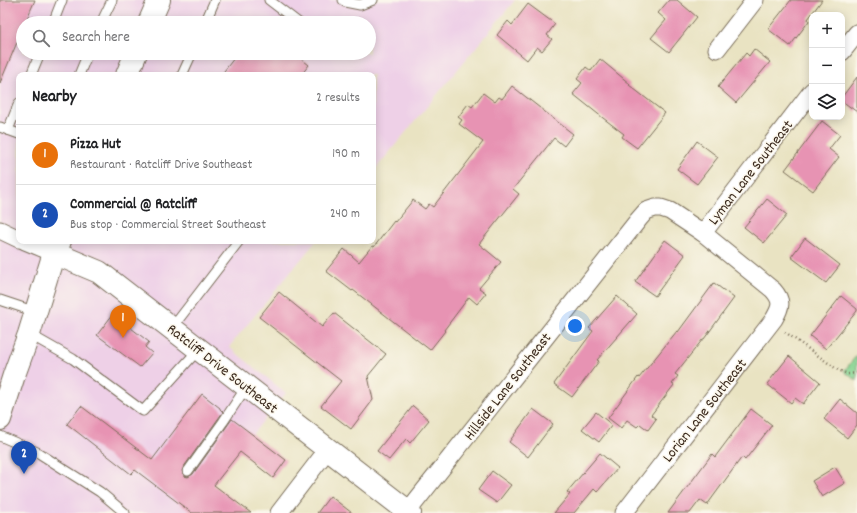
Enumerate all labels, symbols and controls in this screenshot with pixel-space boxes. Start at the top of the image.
map controls [809,12,845,120]
button: + [809,12,845,48]
search box [16,16,376,60]
icon: search [30,27,52,49]
text: Search here [62,27,130,49]
button: − [809,48,845,84]
button: layers [809,84,845,120]
text: Nearby [32,86,76,110]
text: 2 results [316,89,360,108]
street label: Lyman Lane Southeast [704,116,800,230]
text: Pizza Hut [70,134,121,156]
text: 1 [44,145,46,164]
text: 190 m [332,145,360,164]
text: Restaurant · Ratcliff Drive Southeast [70,156,252,175]
text: Commercial @ Ratcliff [70,194,198,216]
text: 2 [42,205,48,224]
text: 240 m [330,205,360,224]
text: Bus stop · Commercial Street Southeast [70,216,266,235]
pin: 1 [110,305,136,338]
your location [565,316,585,336]
street label: Ratcliff Drive Southeast [161,319,282,420]
street label: Hillside Lane Southeast [459,328,558,446]
street label: Lorian Lane Southeast [658,354,753,468]
pin: 2 [11,441,37,474]

